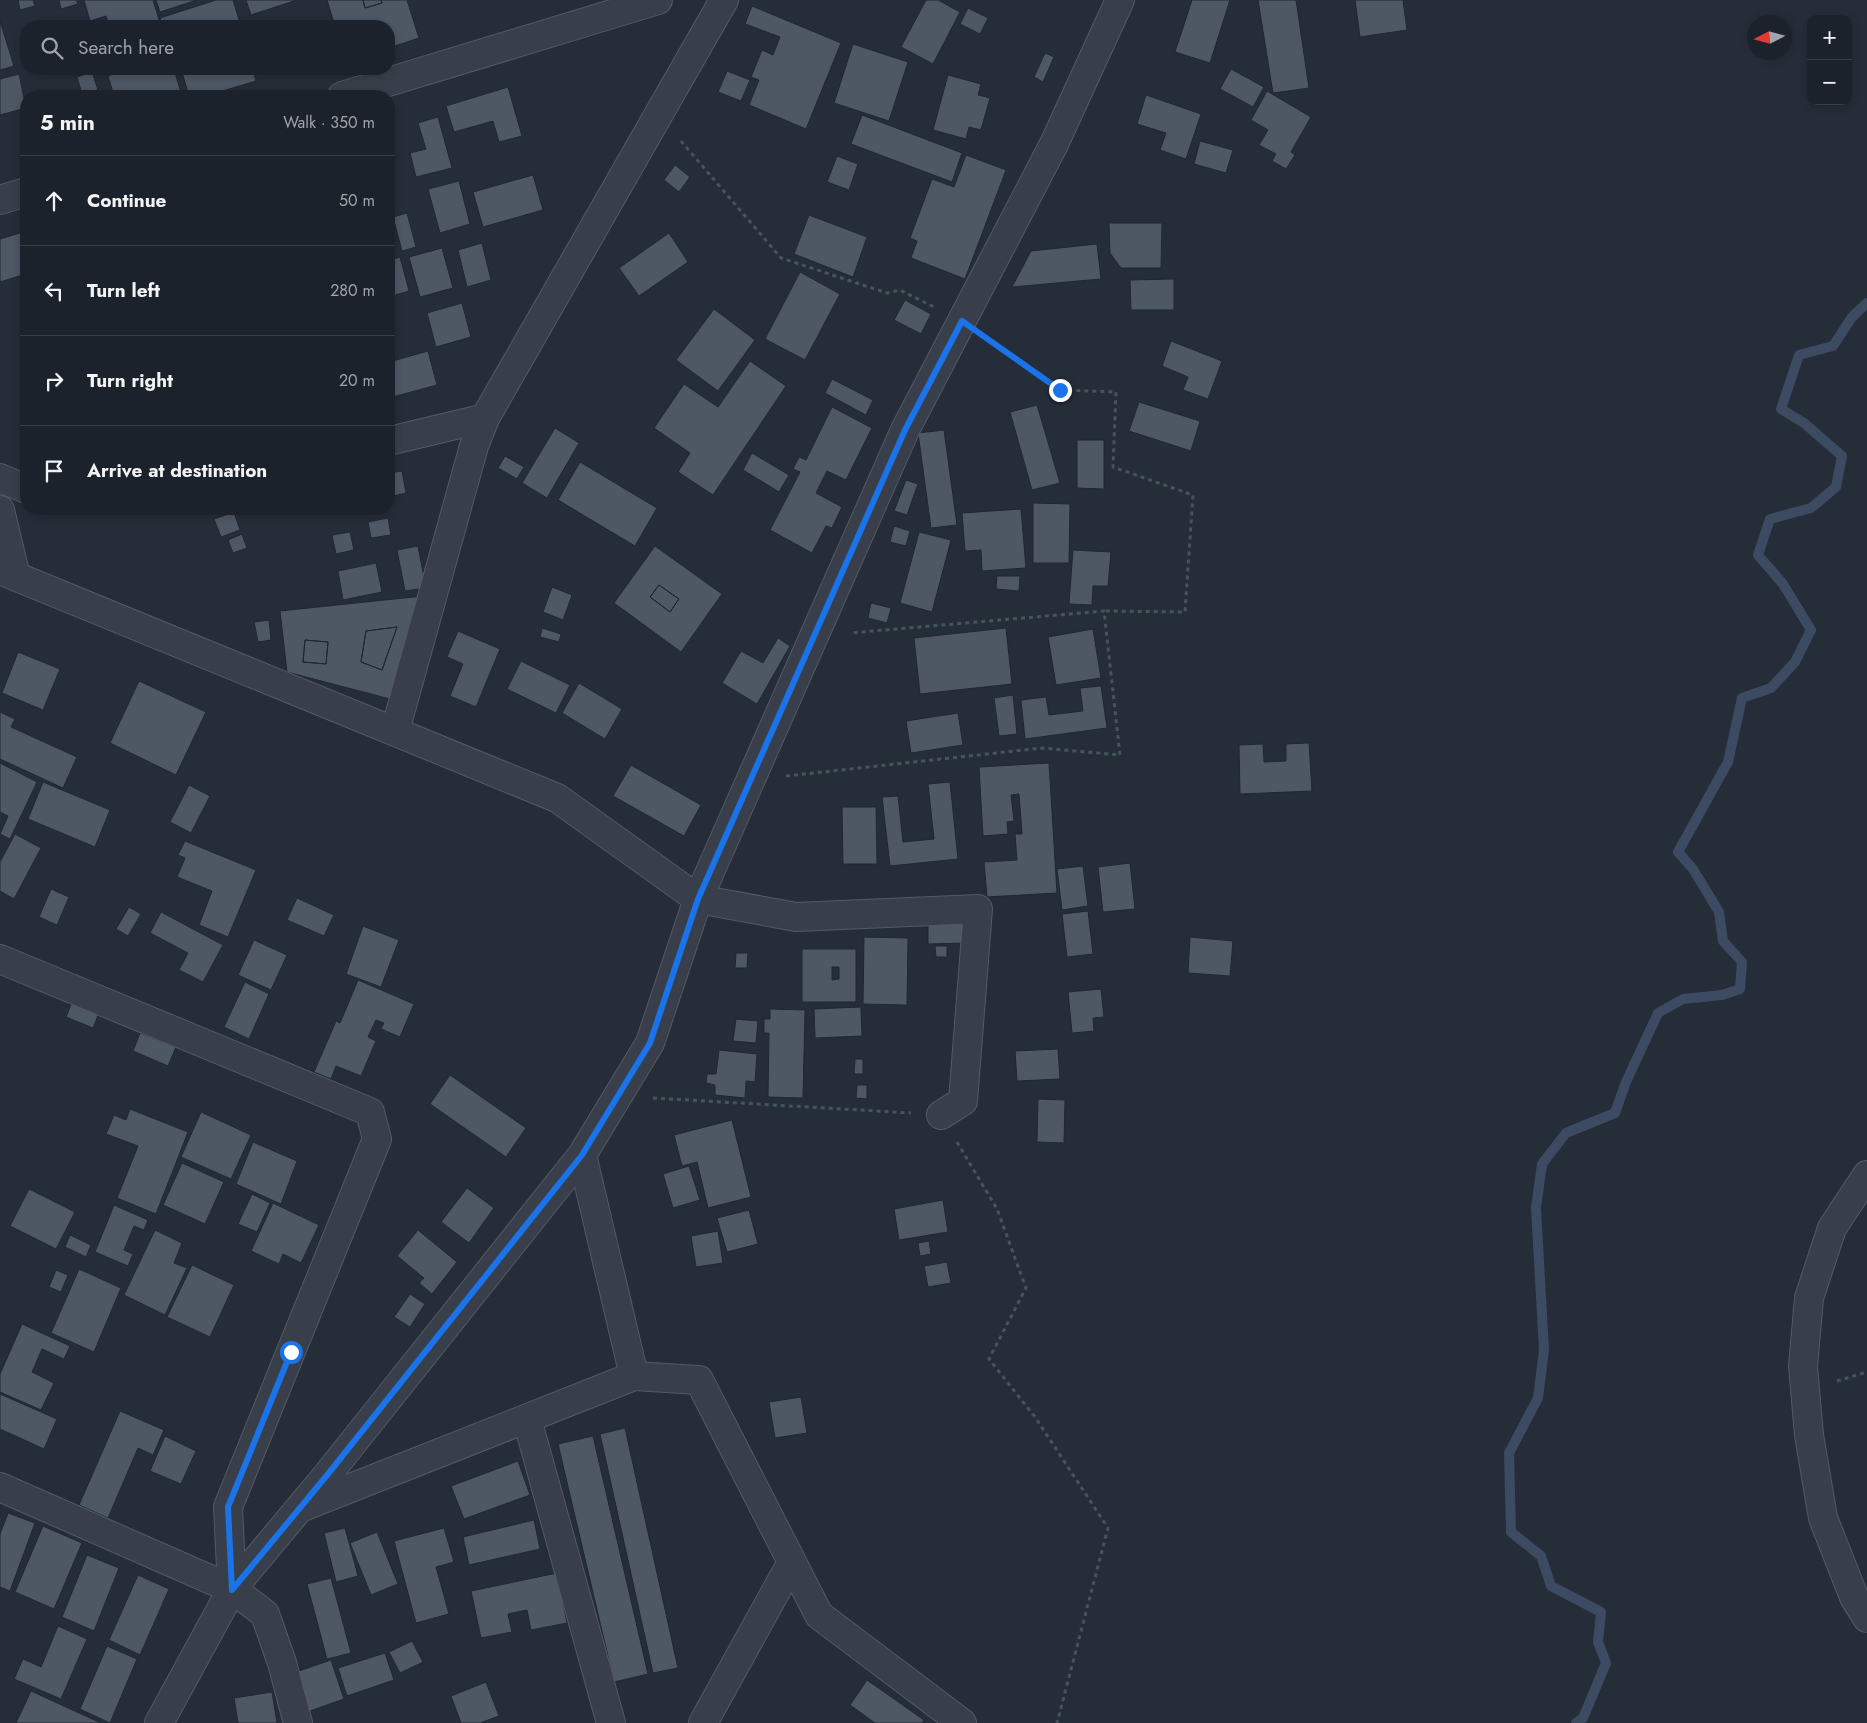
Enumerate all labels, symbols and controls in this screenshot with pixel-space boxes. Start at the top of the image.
north arrow [1747,15,1792,60]
map controls [1807,15,1852,105]
button: + [1807,15,1852,60]
search box [20,20,395,75]
icon: search [38,34,66,62]
text: Search here [78,34,174,61]
button: − [1807,60,1852,105]
text: 5 min [40,108,95,138]
text: Walk · 350 m [283,111,375,134]
icon: ahead [40,187,68,215]
text: Continue [87,187,166,214]
text: 50 m [339,189,375,212]
icon: left [40,277,68,305]
text: Turn left [87,277,160,304]
text: 280 m [330,279,375,302]
icon: right [40,367,68,395]
text: Turn right [87,367,173,394]
text: 20 m [339,369,375,392]
route end [1049,379,1072,402]
icon: arrive [40,457,68,485]
text: Arrive at destination [87,457,267,484]
route start [280,1341,303,1364]

